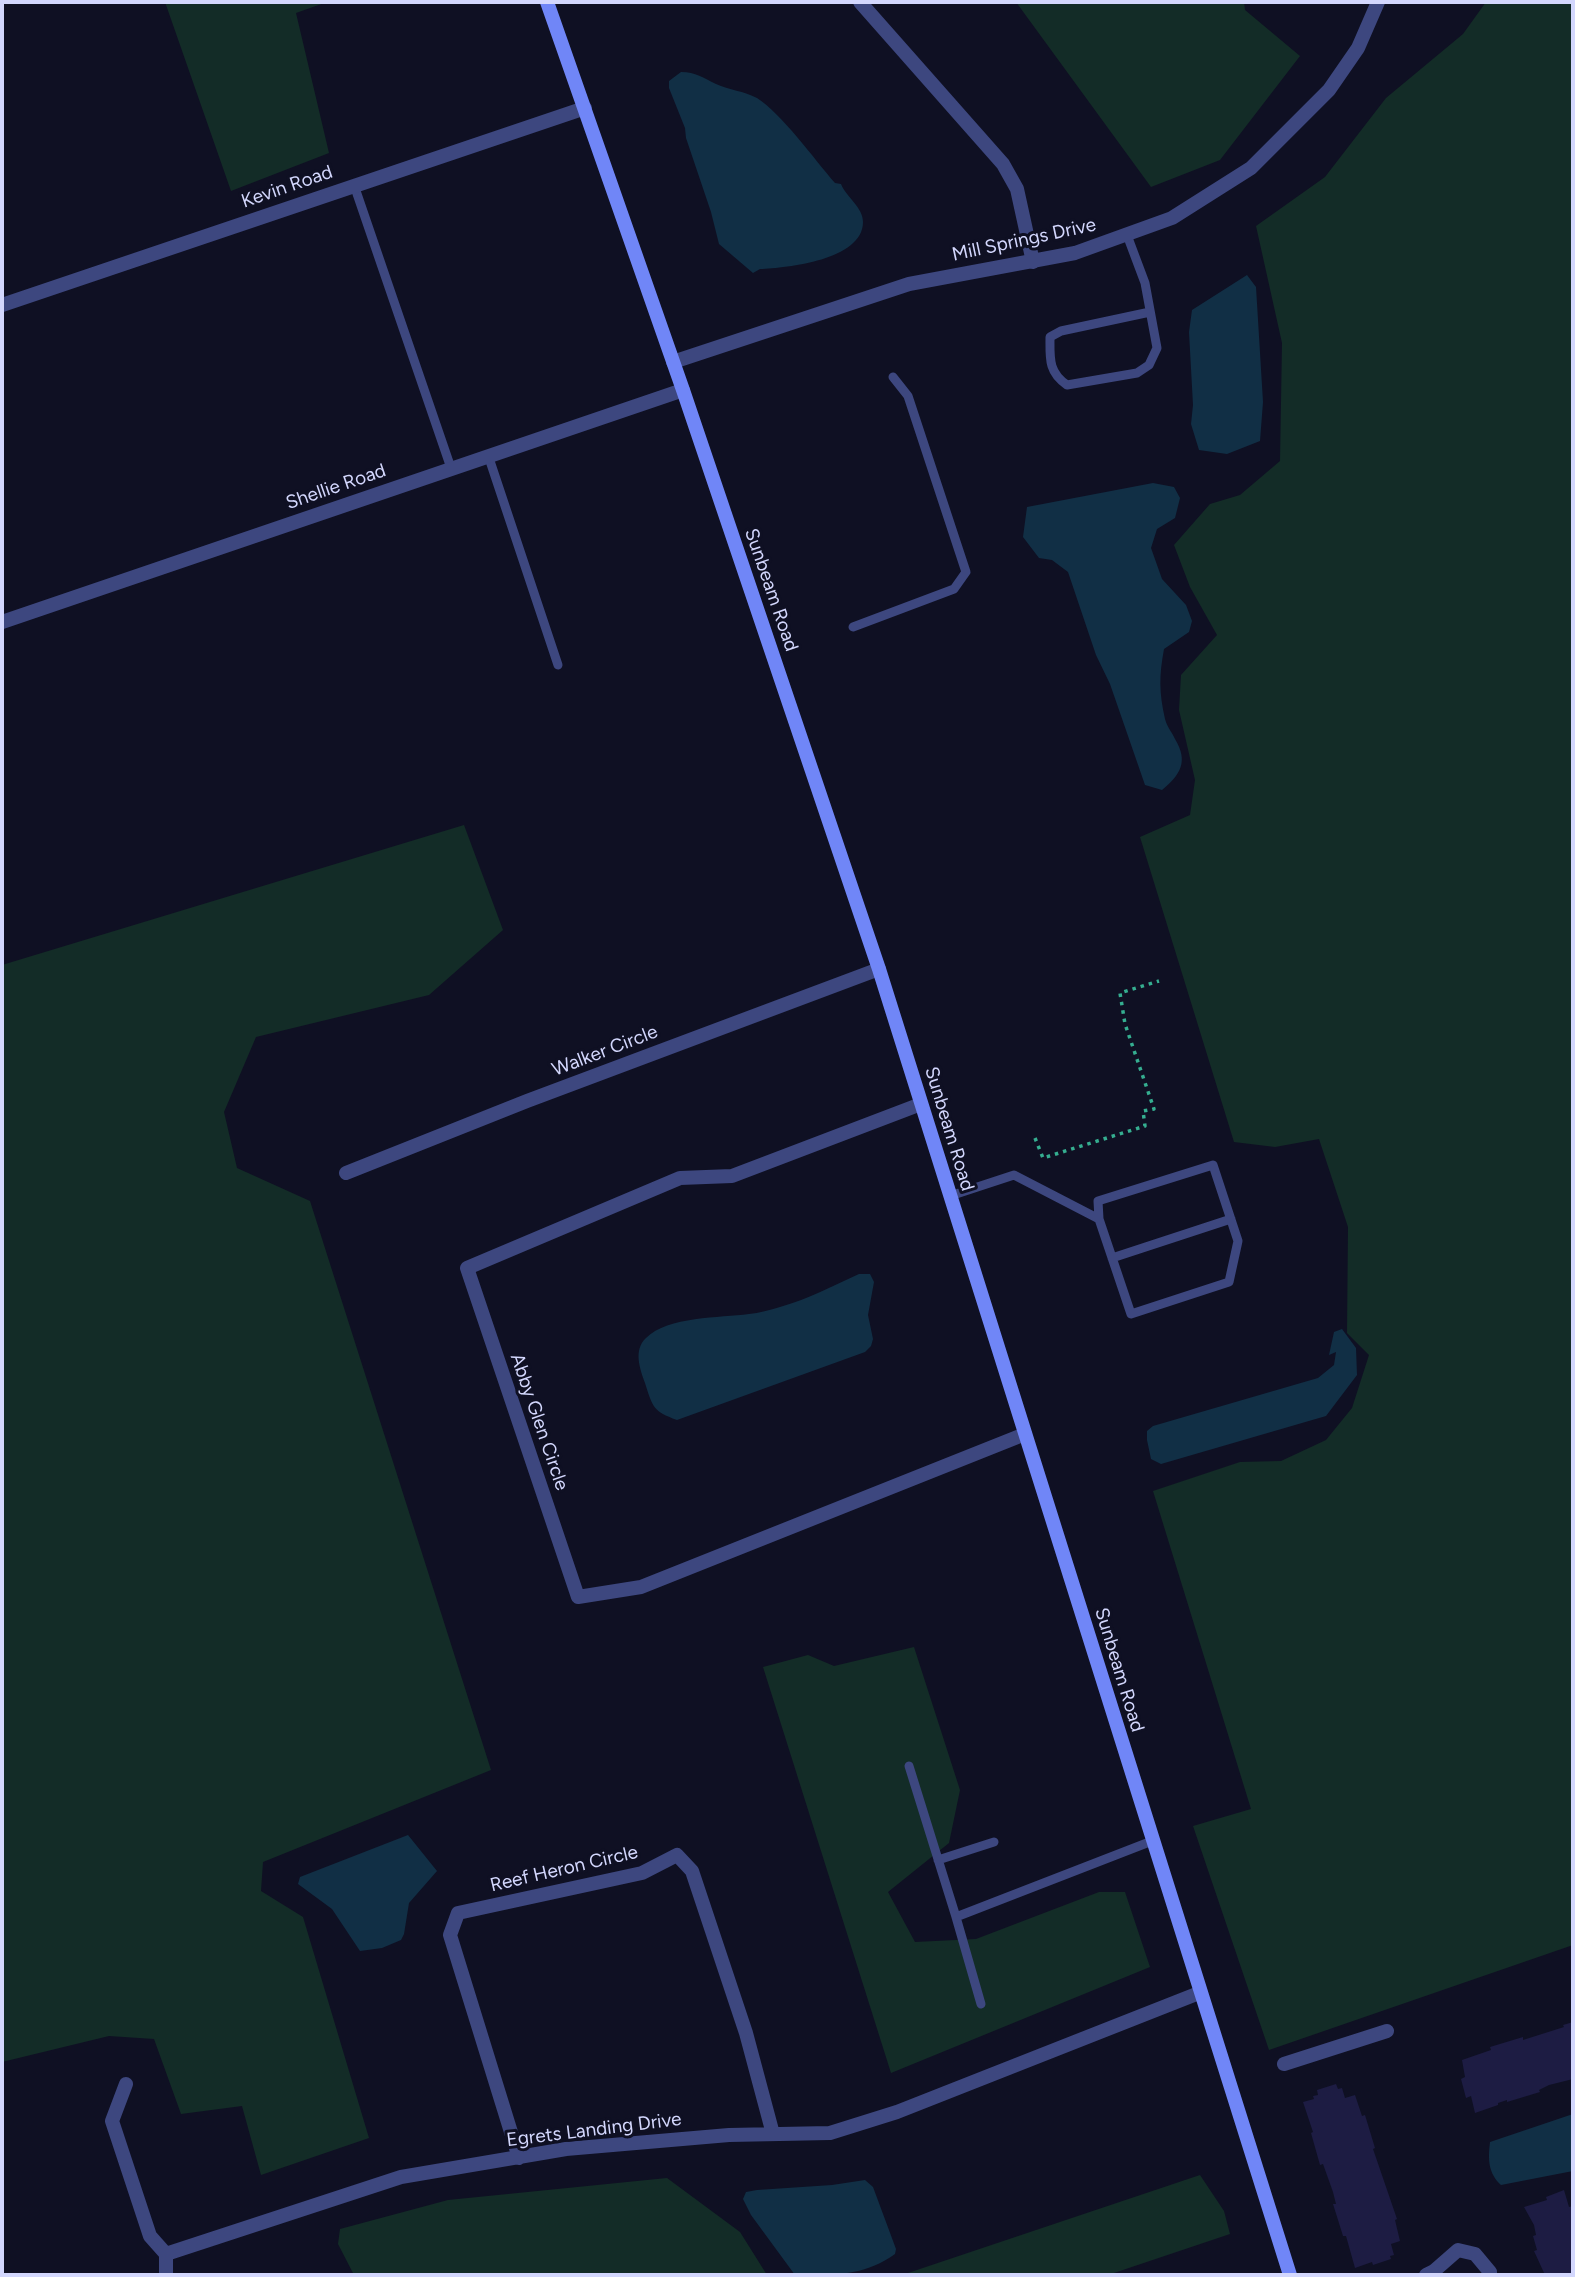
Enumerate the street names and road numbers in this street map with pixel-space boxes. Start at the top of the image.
street label: Kevin Road [238,161,336,213]
street label: Mill Springs Drive [950,214,1098,266]
street label: Shellie Road [283,459,389,515]
street label: Sunbeam Road [739,525,803,655]
street label: Walker Circle [549,1020,661,1082]
street label: Sunbeam Road [919,1064,979,1194]
street label: Abby Glen Circle [505,1351,573,1493]
street label: Sunbeam Road [1089,1605,1149,1735]
street label: Reef Heron Circle [488,1841,640,1897]
street label: Egrets Landing Drive [505,2108,683,2152]

